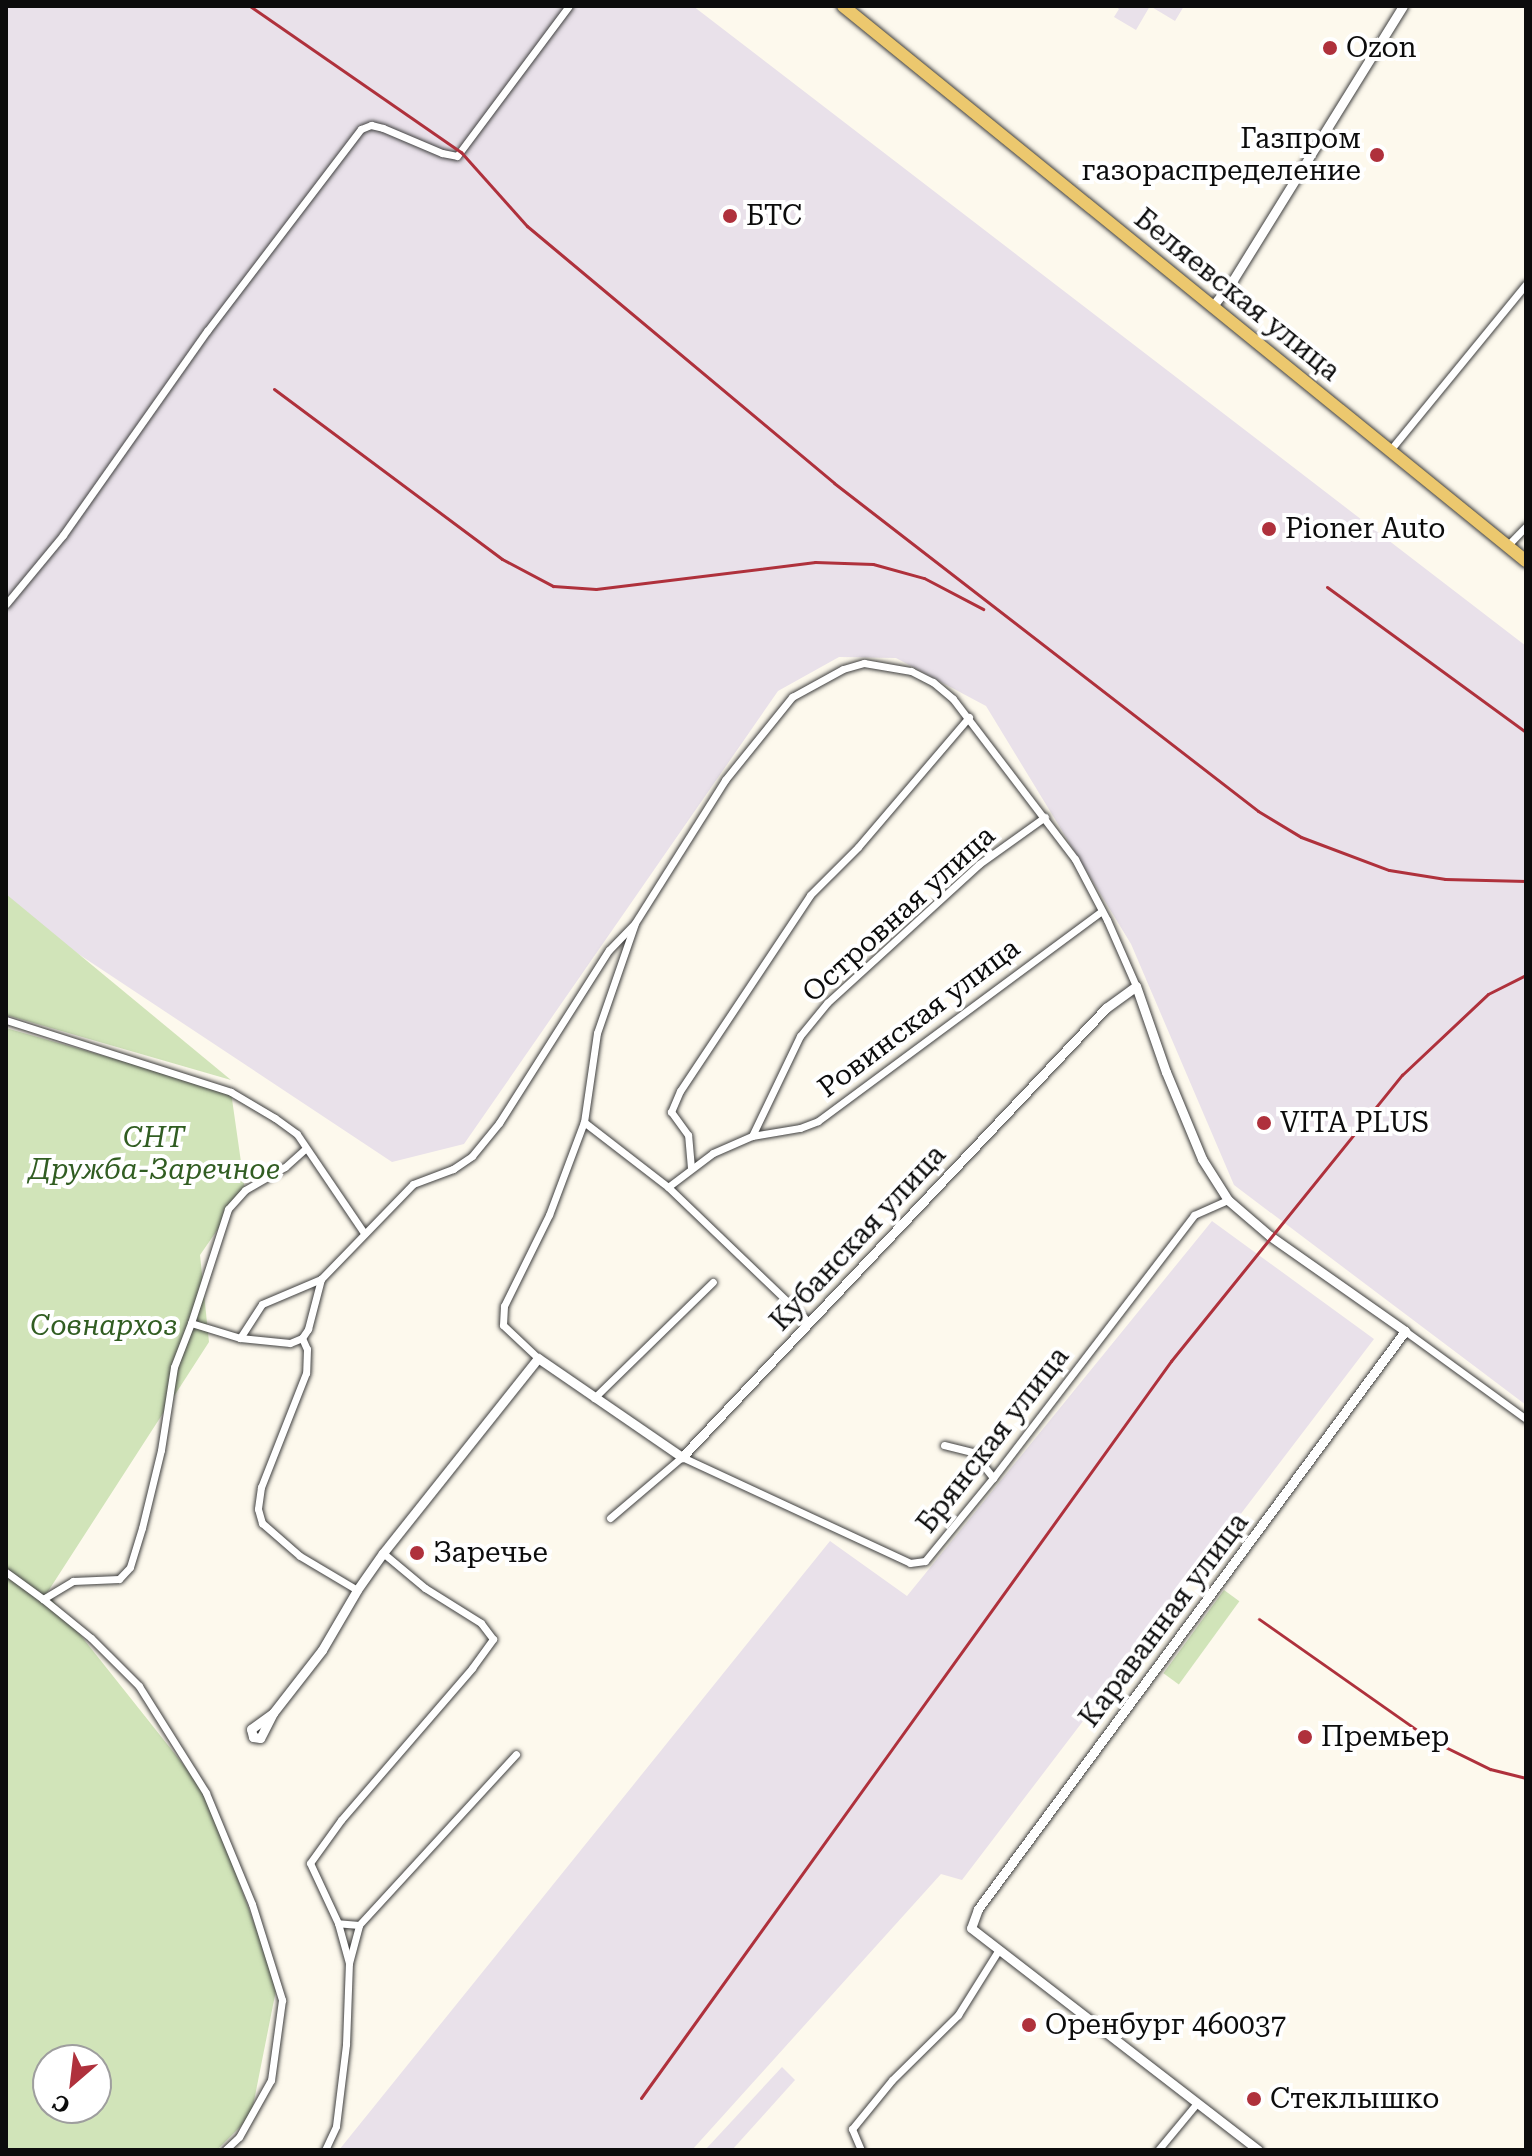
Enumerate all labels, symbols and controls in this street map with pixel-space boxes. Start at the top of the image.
place label: Ozon [1346,31,1417,65]
marker: Ozon [1321,39,1339,57]
place label: Газпром газораспределение [1082,122,1361,188]
marker: Газпром газораспределение [1368,146,1386,164]
place label: БТС [746,199,802,233]
street label: Беляевская улица [1127,202,1347,388]
marker: БТС [721,207,739,225]
place label: Pioner Auto [1285,512,1445,546]
marker: Pioner Auto [1260,520,1278,538]
street label: Островная улица [796,819,1002,1009]
street label: Ровинская улица [812,931,1026,1105]
place label: VITA PLUS [1280,1106,1429,1140]
marker: VITA PLUS [1255,1114,1273,1132]
park label: СНТ Дружба-Заречное [28,1121,280,1187]
street label: Кубанская улица [763,1138,953,1338]
park label: Совнархоз [30,1309,178,1343]
street label: Брянская улица [910,1340,1076,1540]
street label: Караванная улица [1073,1506,1255,1734]
place label: Заречье [433,1536,548,1570]
marker: Заречье [408,1544,426,1562]
place label: Премьер [1321,1720,1449,1754]
marker: Премьер [1296,1728,1314,1746]
place label: Оренбург 460037 [1045,2008,1286,2042]
marker: Оренбург 460037 [1020,2016,1038,2034]
north arrow [32,2044,112,2124]
place label: Стеклышко [1270,2082,1439,2116]
text: С [49,2089,74,2119]
marker: Стеклышко [1245,2090,1263,2108]

